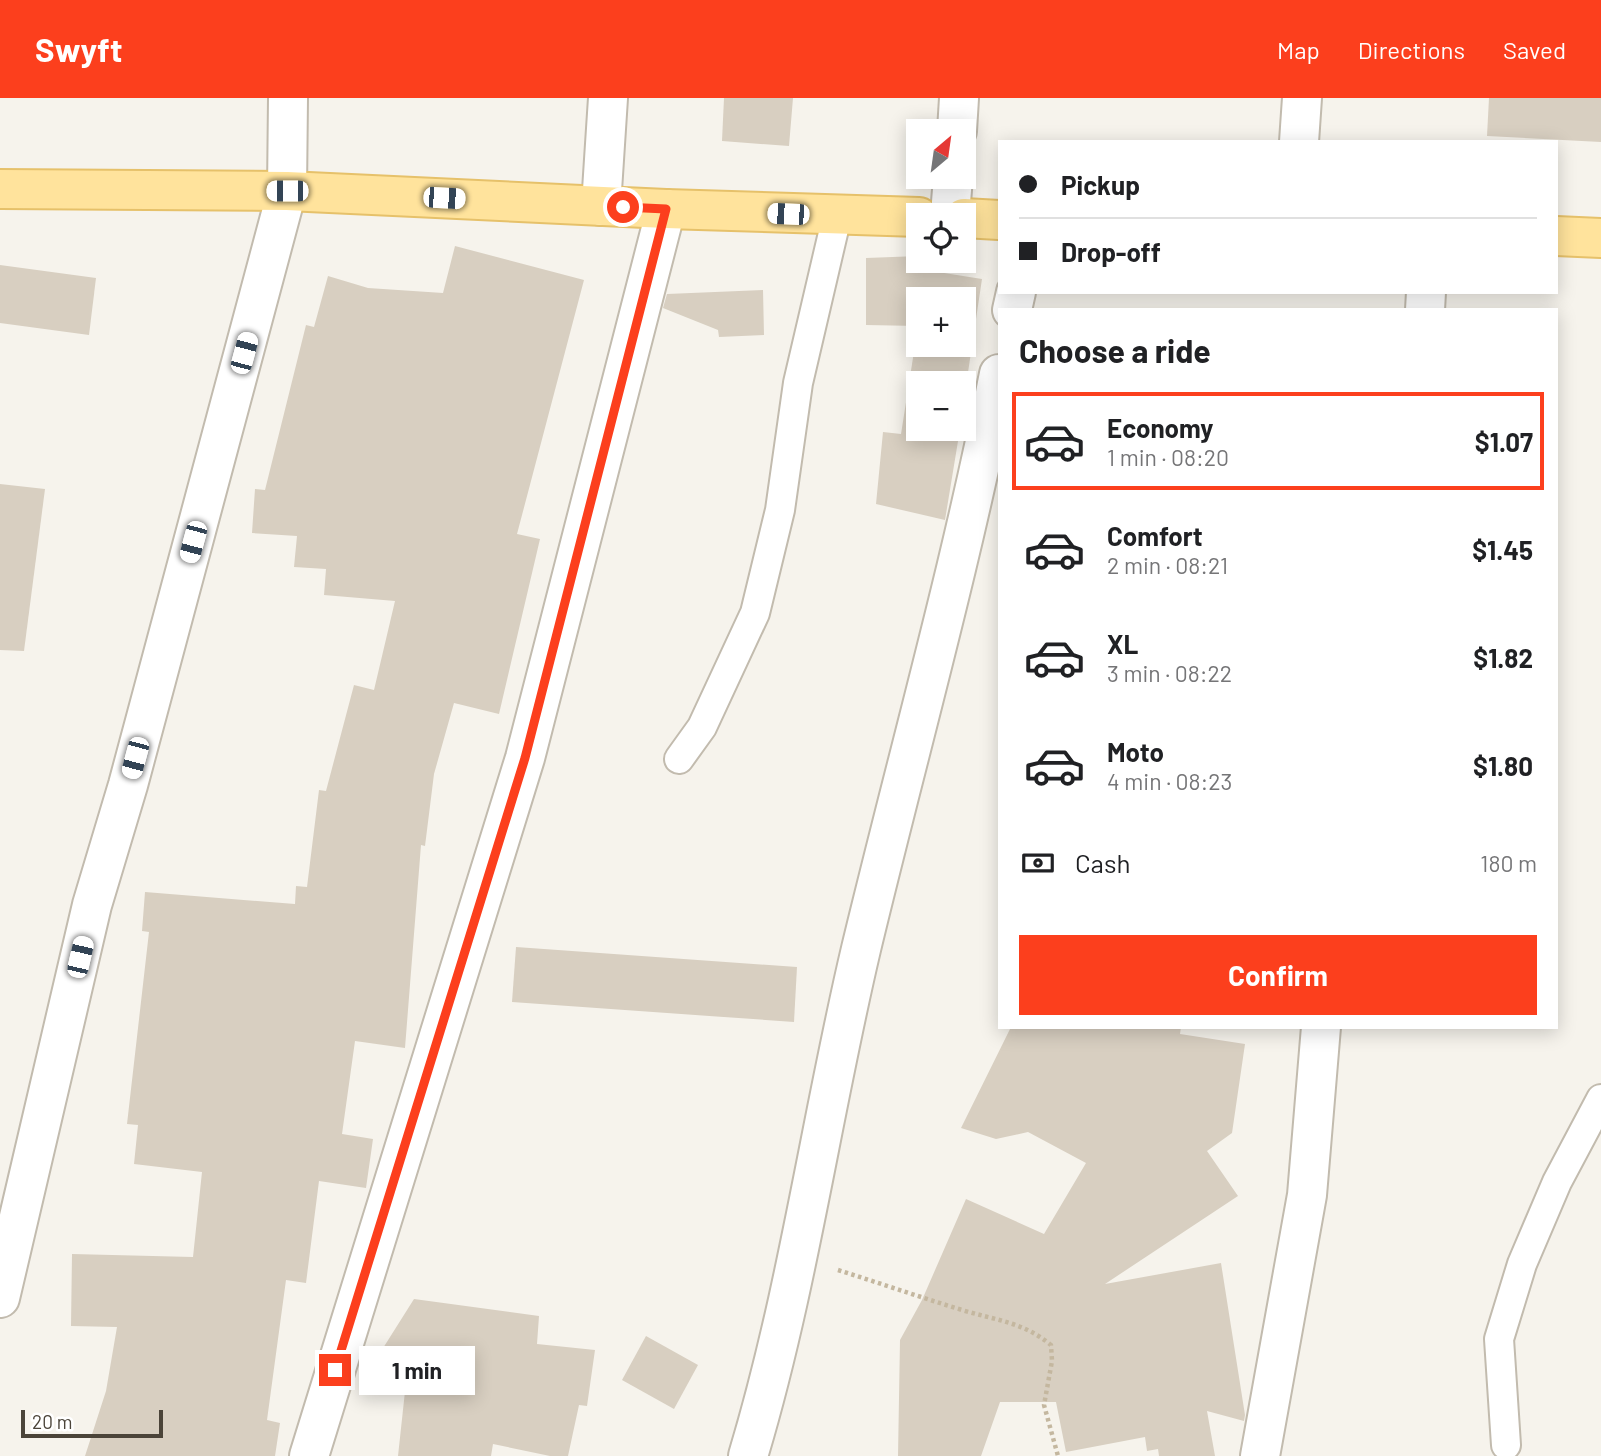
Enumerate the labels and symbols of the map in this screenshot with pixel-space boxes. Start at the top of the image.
north arrow [906,119,976,189]
car [267,181,309,202]
car [423,186,466,210]
route start [607,191,639,223]
car [767,203,810,225]
car [229,330,260,376]
car [178,519,209,565]
car [120,735,151,781]
car [66,934,95,980]
callout: 1 min [360,1346,475,1394]
route end [319,1354,351,1386]
scale bar [21,1407,163,1439]

